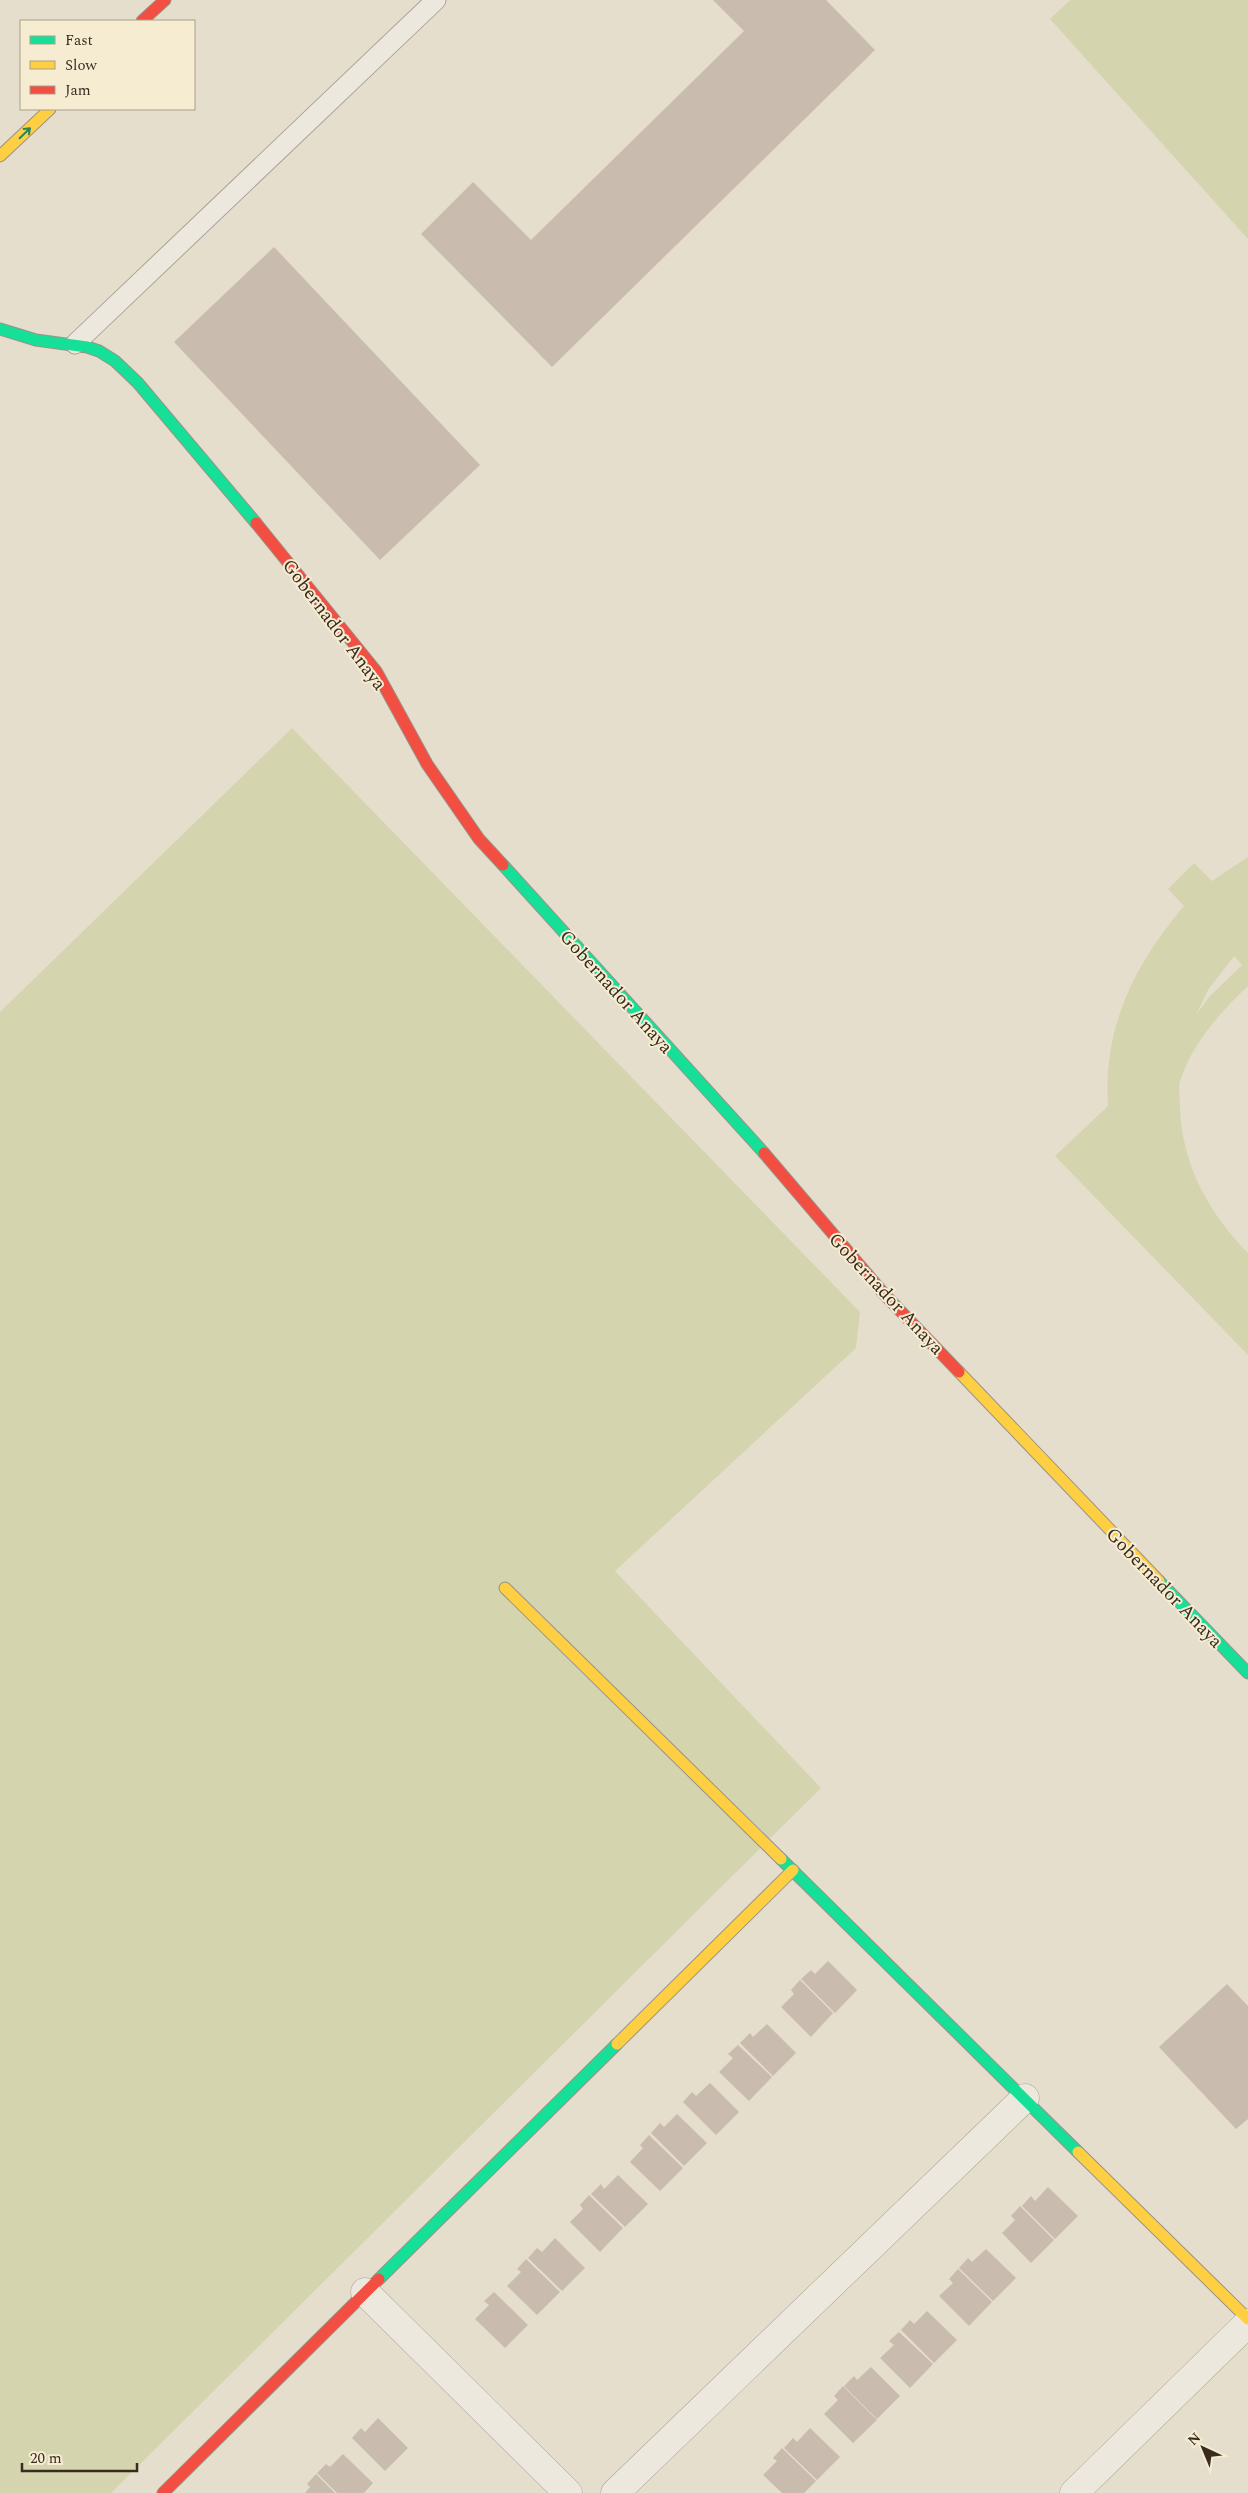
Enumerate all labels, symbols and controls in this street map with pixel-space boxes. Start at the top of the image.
legend [20,20,195,110]
text: Fast [65,29,93,52]
text: Slow [65,54,97,77]
text: Jam [65,79,91,102]
one-way arrow [19,127,31,139]
street label: Gobernador Anaya [275,553,393,697]
street label: Gobernador Anaya [552,923,680,1061]
street label: Gobernador Anaya [821,1226,951,1362]
street label: Gobernador Anaya [1098,1521,1230,1656]
north arrow [1178,2423,1228,2473]
text: N [1183,2427,1206,2451]
scale bar [22,2440,138,2472]
text: 20 m [30,2447,62,2470]

